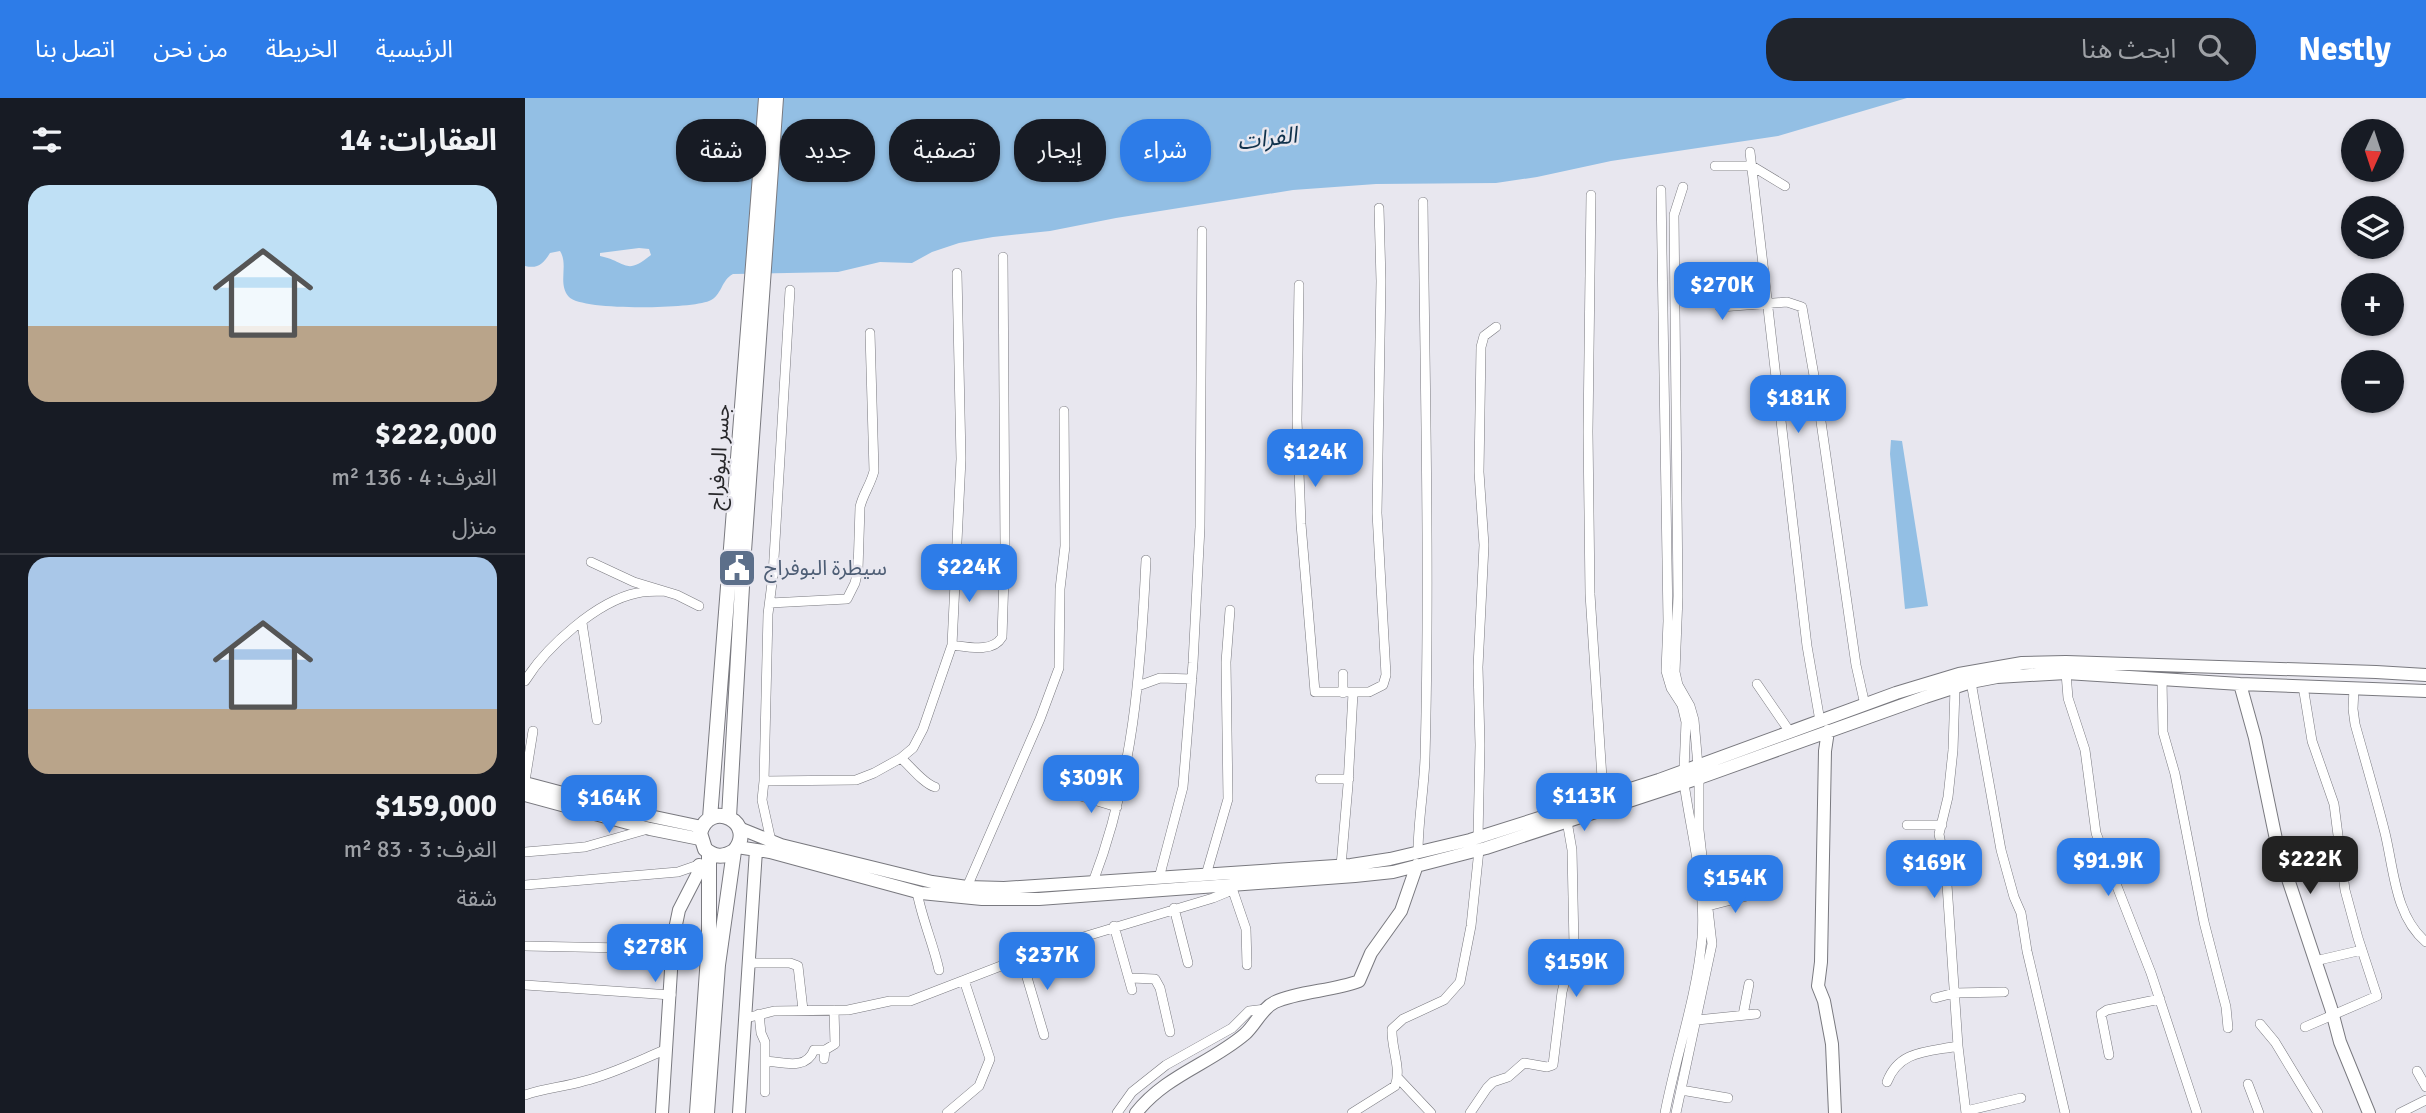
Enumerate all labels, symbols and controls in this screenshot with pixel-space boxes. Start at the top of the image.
search box [1766,18,2256,81]
text: Nestly [2298,29,2391,70]
icon: search [2194,30,2232,68]
text: اتصل بنا [35,34,115,64]
text: من نحن [153,34,228,64]
text: الخريطة [266,34,338,64]
text: الرئيسية [376,34,453,64]
text: ابحث هنا [2081,34,2176,66]
chip: شقة [676,119,766,182]
chip: جديد [780,119,875,182]
chip: تصفية [889,119,1000,182]
chip: إيجار [1014,119,1106,182]
chip: شراء [1120,119,1211,182]
north arrow [2341,119,2405,182]
map controls [2341,119,2404,413]
water label: الفرات [1236,120,1301,157]
icon: filters [28,121,66,159]
text: العقارات: 14 [340,122,497,159]
button: layers [2341,196,2404,259]
icon: home [200,230,326,356]
pin: $270K [1673,262,1771,322]
text: $270K [1690,270,1754,299]
button: + [2341,273,2404,336]
button: − [2341,350,2404,413]
pin: $181K [1749,376,1847,435]
text: $181K [1766,383,1830,412]
street label: جسر البوفراج [702,403,738,511]
text: $222,000 [375,416,497,453]
pin: $124K [1266,430,1364,489]
text: $124K [1283,437,1347,466]
text: الغرف: 4 · 136 m² [331,463,497,492]
text: منزل [452,512,497,541]
pin: $224K [920,545,1018,604]
public building icon: سيطرة البوفراج [716,547,758,589]
text: $224K [937,552,1001,581]
place label: سيطرة البوفراج [764,555,887,583]
icon: home [200,602,326,728]
pin: $309K [1042,756,1140,815]
text: $309K [1059,763,1123,792]
pin: $113K [1535,774,1633,833]
pin: $164K [560,776,658,835]
text: $113K [1552,781,1616,810]
text: $164K [577,783,641,812]
text: $159,000 [375,788,497,825]
text: الغرف: 3 · 83 m² [344,835,497,864]
pin: $222K [2261,836,2359,896]
pin: $91.9K [2051,838,2165,898]
pin: $169K [1885,840,1983,900]
text: $222K [2278,844,2342,873]
text: $91.9K [2073,846,2143,875]
text: $169K [1902,848,1966,877]
pin: $154K [1686,856,1784,915]
text: $154K [1703,863,1767,892]
text: شقة [456,884,497,913]
pin: $278K [606,924,704,984]
text: $278K [623,932,687,961]
pin: $237K [998,932,1096,992]
text: $237K [1015,940,1079,969]
pin: $159K [1527,940,1625,999]
text: $159K [1544,947,1608,976]

